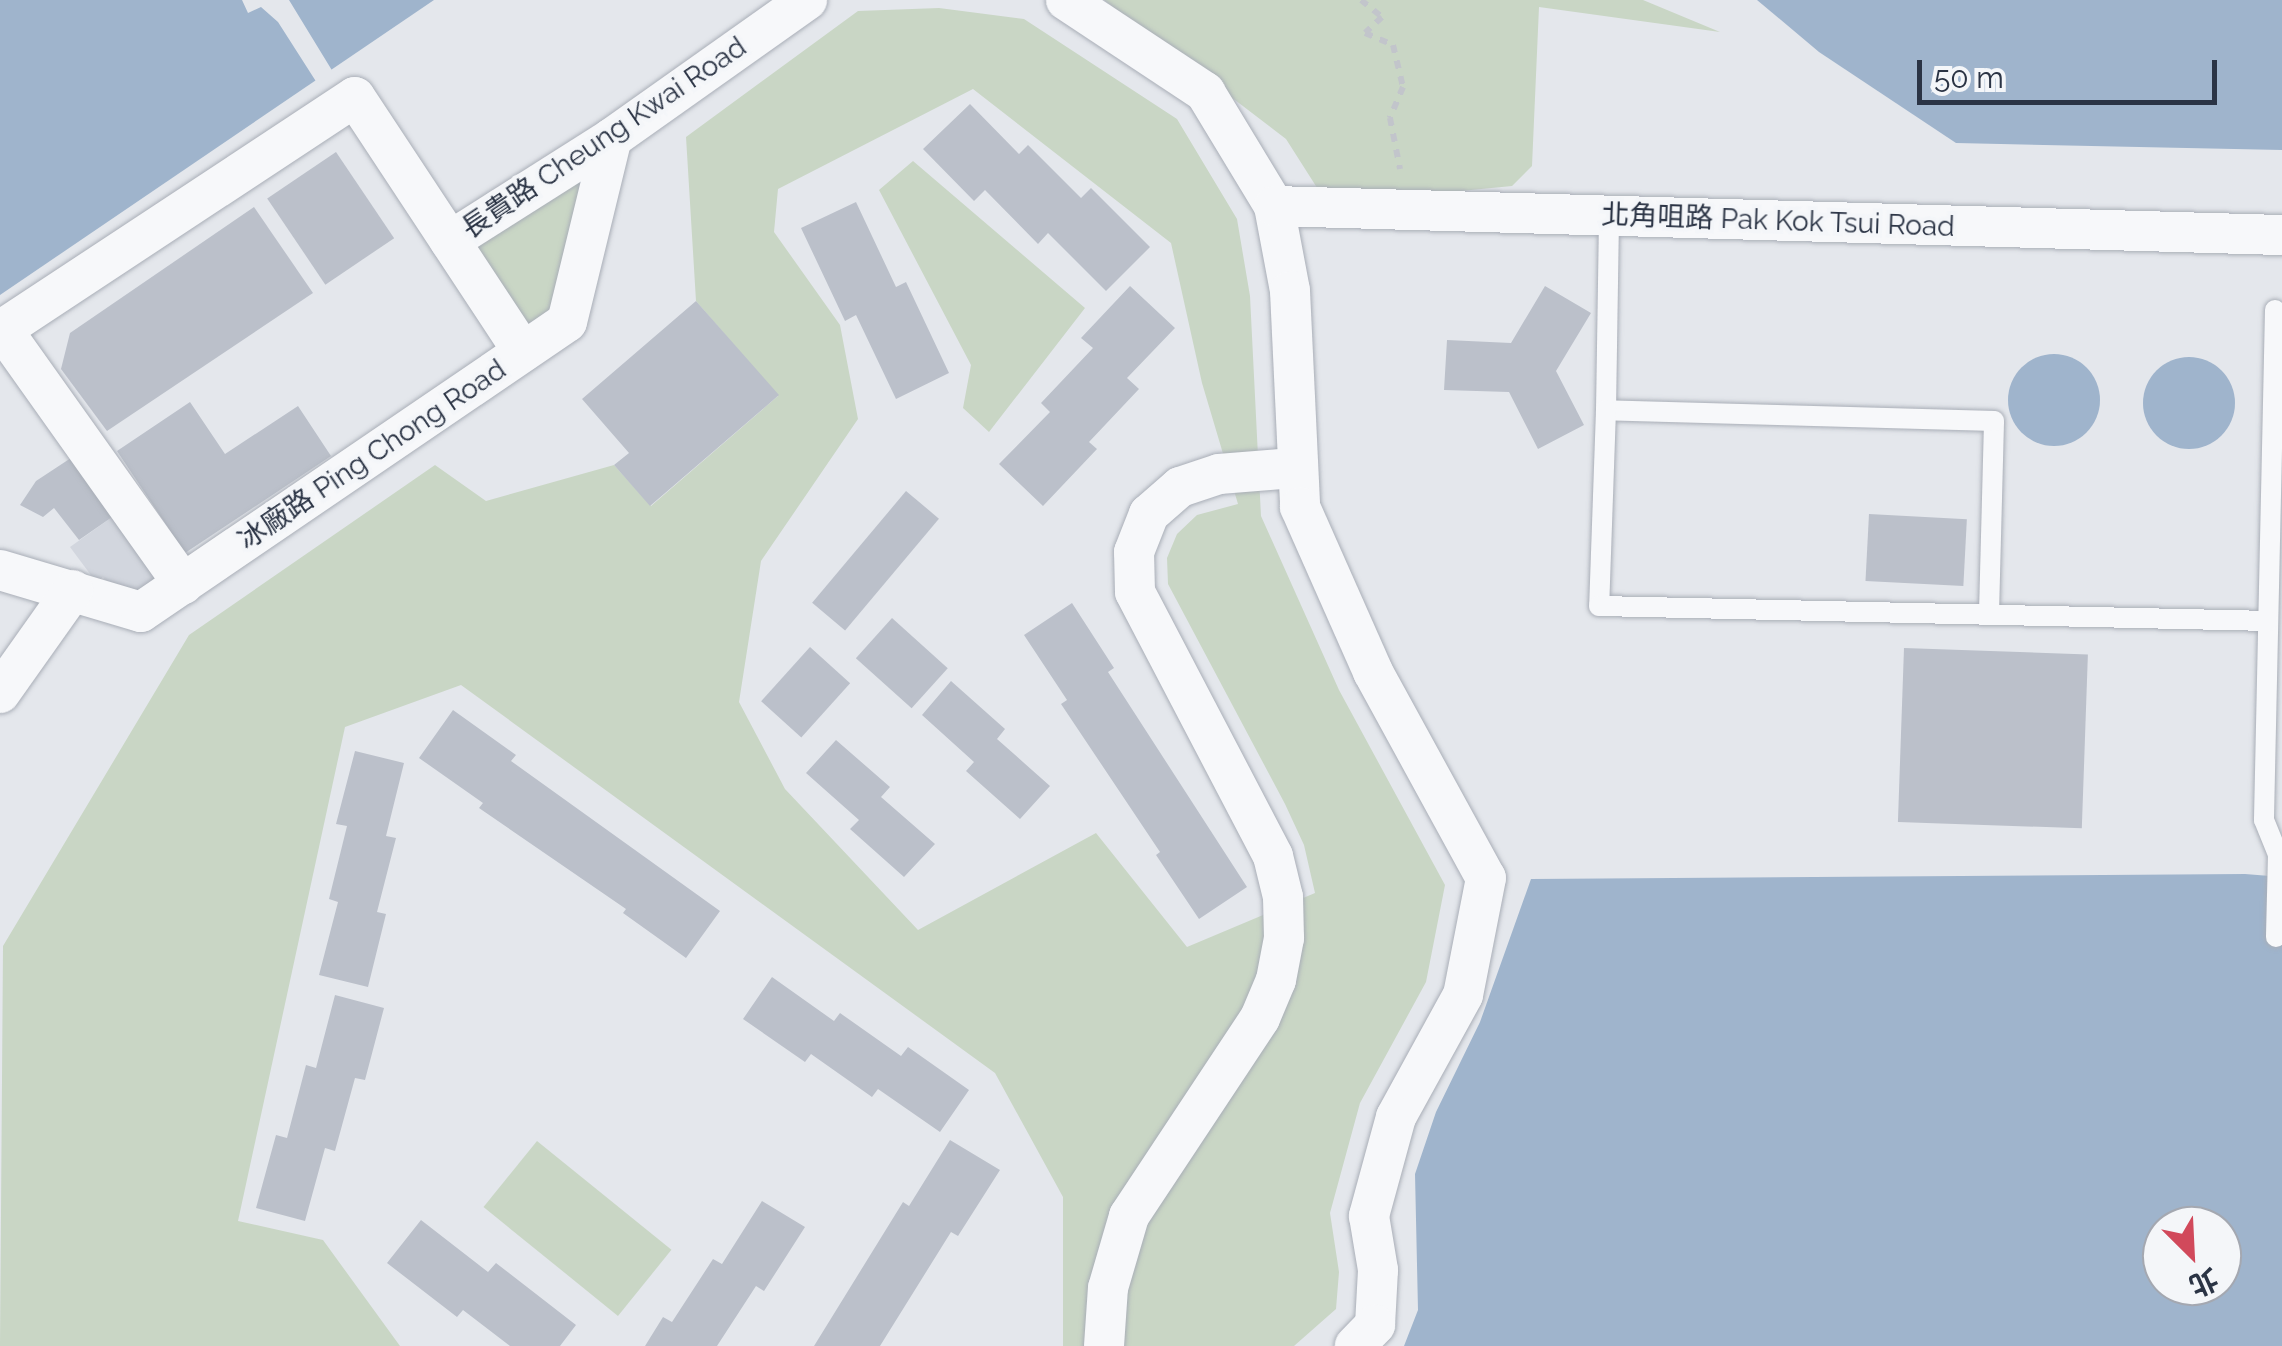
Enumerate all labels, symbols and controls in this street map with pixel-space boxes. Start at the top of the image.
street label: 長貴路 Cheung Kwai Road [456,30,752,246]
scale bar [1922,40,2222,102]
text: 50 m [1934,60,2004,95]
street label: 北角咀路 Pak Kok Tsui Road [1600,198,1956,244]
street label: 冰廠路 Ping Chong Road [232,353,512,557]
north arrow [2142,1206,2242,1306]
text: 北 [2184,1261,2223,1303]

